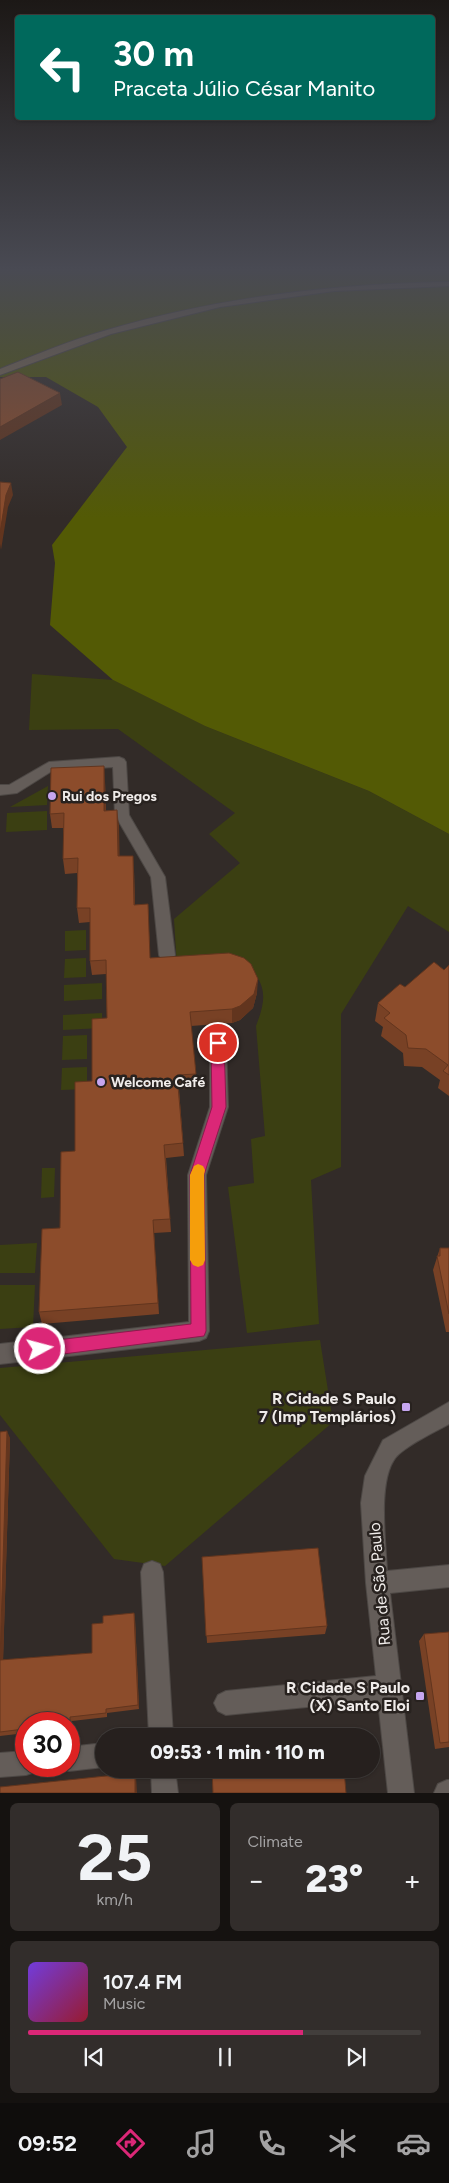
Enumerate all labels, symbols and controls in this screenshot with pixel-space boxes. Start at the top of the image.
text: 30 m [113,33,194,75]
icon: left [30,35,95,100]
text: Praceta Júlio César Manito [113,75,375,102]
place label: Rui dos Pregos [62,788,157,805]
marker: Rui dos Pregos [46,790,58,802]
pin [197,1022,239,1064]
icon: arrive [204,1029,232,1057]
place label: Welcome Café [111,1074,205,1091]
marker: Welcome Café [95,1076,107,1088]
position arrow [13,1322,65,1374]
place label: R Cidade S Paulo 7 (Imp Templários) [259,1389,396,1426]
marker: R Cidade S Paulo 7 (Imp Templários) [400,1401,412,1413]
street label: Rua de São Paulo [365,1522,394,1646]
place label: R Cidade S Paulo (X) Santo Eloi [286,1678,410,1715]
marker: R Cidade S Paulo (X) Santo Eloi [414,1690,426,1702]
speed limit sign: 30 [15,1712,80,1777]
text: 09:53 · 1 min · 110 m [150,1741,325,1764]
text: 25 [77,1818,152,1896]
text: Climate [248,1832,303,1851]
text: 23° [305,1856,363,1902]
text: − [248,1863,265,1897]
text: + [404,1863,421,1897]
text: km/h [96,1890,133,1909]
text: 107.4 FM [103,1971,182,1994]
text: Music [103,1994,145,2013]
icon: previous [80,2043,108,2071]
icon: pause [211,2043,239,2071]
icon: next [342,2043,370,2071]
icon: directions [113,2126,148,2161]
icon: music [184,2126,219,2161]
icon: phone [254,2126,289,2161]
icon: climate [325,2126,360,2161]
icon: car [396,2126,431,2161]
text: 09:52 [18,2130,77,2157]

